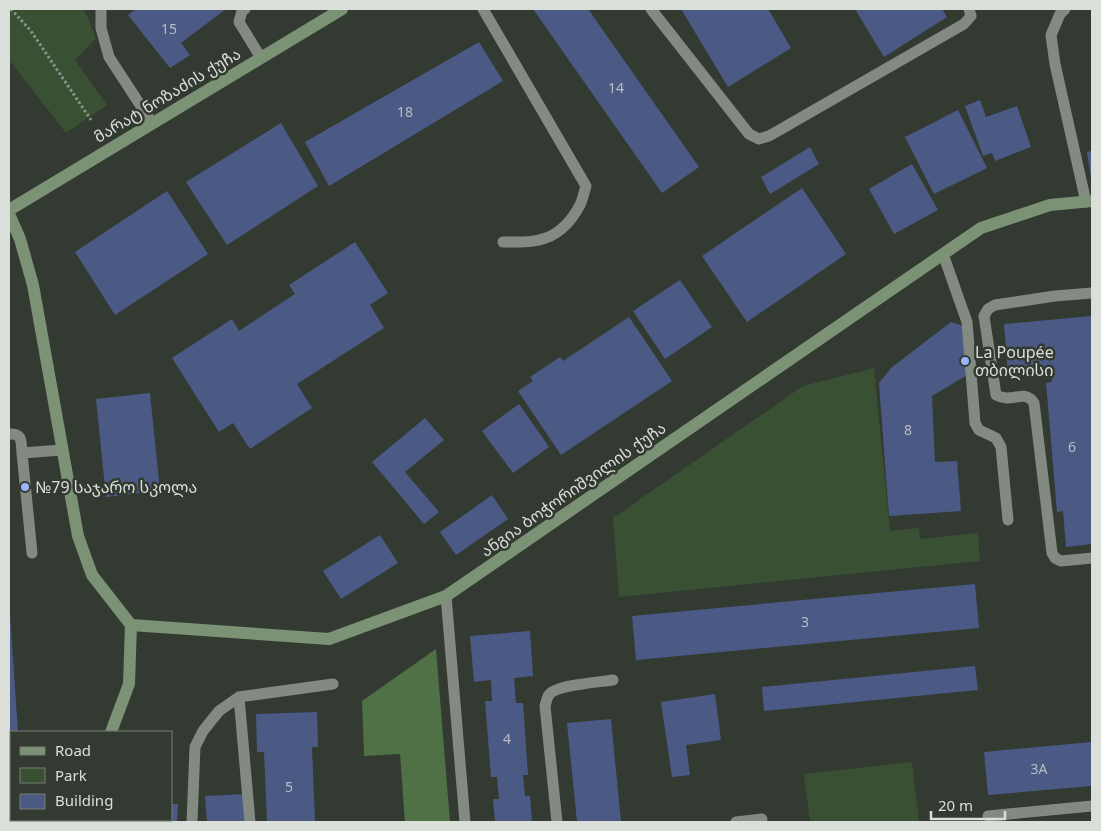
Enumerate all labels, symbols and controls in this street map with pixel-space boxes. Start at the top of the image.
house number: 15 [161,19,177,38]
street label: მარატ ნოზაძის ქუჩა [89,42,245,148]
house number: 14 [608,78,624,97]
house number: 18 [397,102,413,121]
place label: La Poupée თბილისი [975,341,1054,381]
marker: La Poupée თბილისი [959,355,971,367]
street label: ანგია ბოჭორიშვილის ქუჩა [476,416,670,562]
house number: 8 [904,420,912,439]
house number: 6 [1068,437,1076,456]
place label: №79 საჯარო სკოლა [35,476,197,498]
marker: №79 საჯარო სკოლა [19,481,31,493]
house number: 3 [801,612,809,631]
house number: 4 [503,729,511,748]
legend [10,731,172,821]
text: Road [55,740,91,760]
house number: 3A [1031,759,1048,778]
text: Park [55,765,87,785]
house number: 5 [285,777,293,796]
scale bar [931,788,1005,820]
text: Building [55,790,113,810]
text: 20 m [938,795,973,815]

